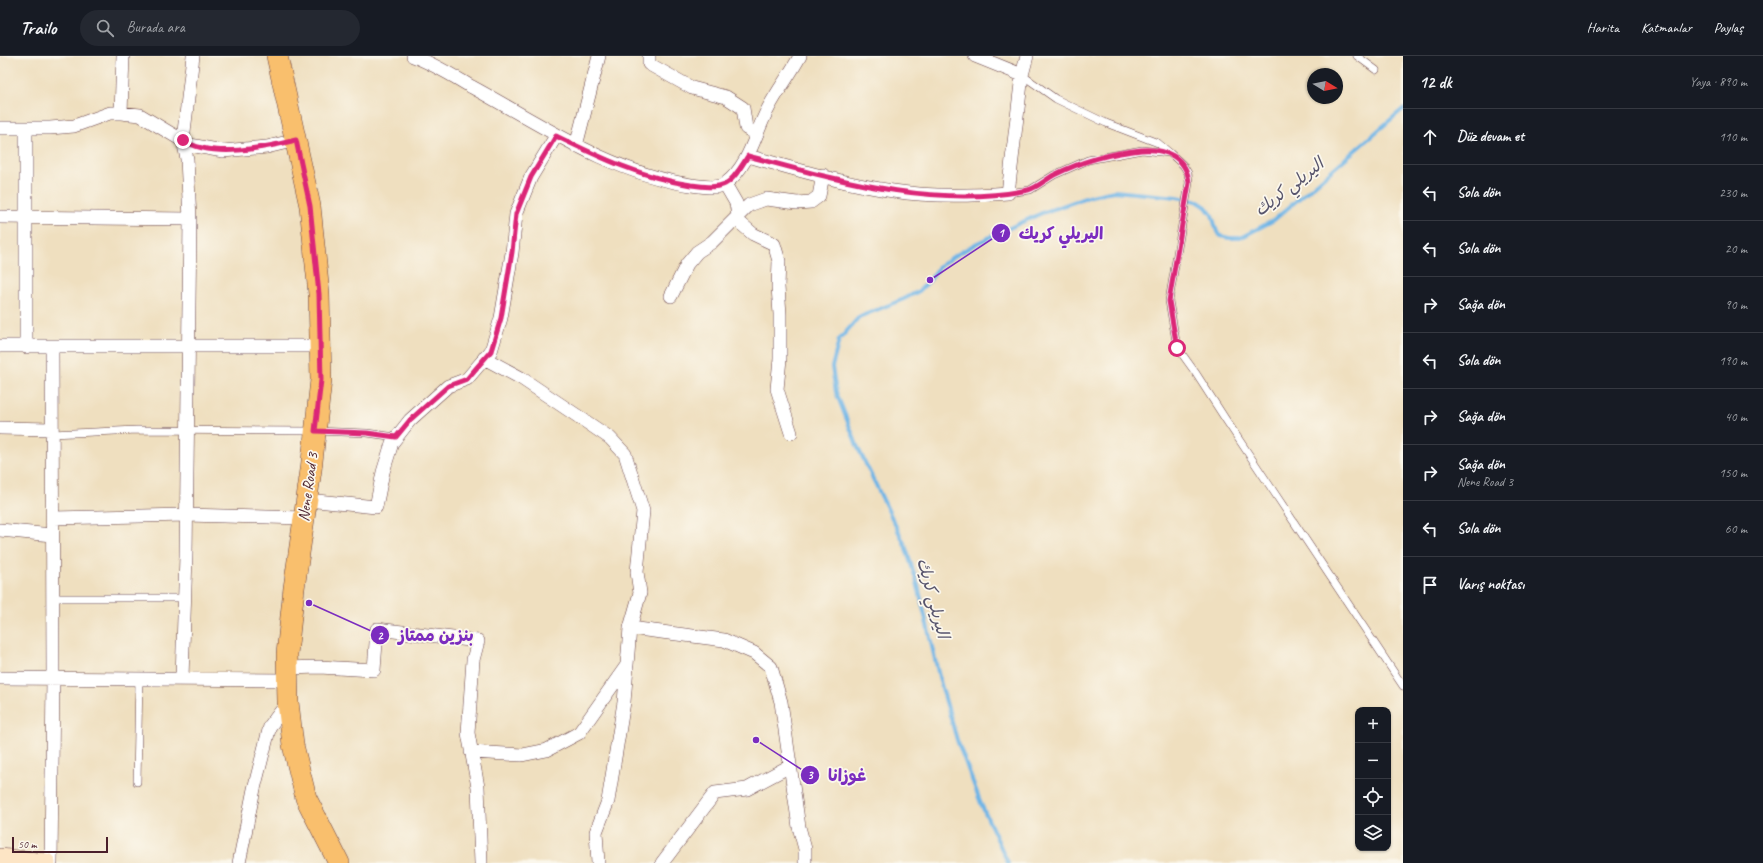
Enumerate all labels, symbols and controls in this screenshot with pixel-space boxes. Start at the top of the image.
search box [80,10,360,46]
text: Trailo [20,16,56,40]
icon: search [94,17,116,39]
text: Burada ara [126,18,185,37]
text: Harita [1587,19,1619,36]
text: Katmanlar [1641,19,1692,36]
text: Paylaş [1714,19,1743,36]
north arrow [1307,68,1343,104]
text: 12 dk [1419,72,1452,93]
text: Yaya · 890 m [1690,74,1747,90]
icon: ahead [1419,126,1441,148]
text: Düz devam et [1457,127,1524,146]
text: 110 m [1719,129,1747,145]
route end [174,131,192,149]
water label: اليريلي كريك [1250,152,1333,224]
icon: left [1419,182,1441,204]
text: Sola dön [1457,183,1500,202]
text: 230 m [1719,185,1747,201]
callout: اليريلي كريك [991,219,1112,248]
text: اليريلي كريك [1019,223,1103,249]
text: 1 [998,225,1005,241]
icon: left [1419,238,1441,260]
text: Sola dön [1457,239,1500,258]
text: 20 m [1725,241,1747,257]
icon: right [1419,294,1441,316]
text: Sağa dön [1457,295,1505,314]
text: 90 m [1725,297,1747,313]
route start [1168,339,1186,357]
icon: left [1419,350,1441,372]
text: Sola dön [1457,351,1500,370]
text: 190 m [1719,353,1747,369]
icon: right [1419,406,1441,428]
text: Sağa dön [1457,407,1505,426]
text: 40 m [1725,409,1747,425]
street label: Nene Road 3 [293,450,323,523]
text: Sağa dön [1457,455,1505,474]
icon: right [1419,462,1441,484]
text: 150 m [1719,465,1747,481]
text: Nene Road 3 [1457,474,1513,490]
icon: left [1419,518,1441,540]
text: Sola dön [1457,519,1500,538]
text: 60 m [1725,521,1747,537]
water label: اليريلي كريك [908,555,955,644]
icon: arrive [1419,574,1441,596]
text: Varış noktası [1457,575,1524,594]
callout: بنزين ممتاز [370,621,482,650]
text: بنزين ممتاز [396,625,474,646]
text: 2 [377,628,384,644]
map controls [1355,707,1391,851]
button: + [1355,707,1391,743]
button: − [1355,743,1391,779]
callout: غوزانا [800,760,874,789]
text: غوزانا [828,765,866,786]
text: 3 [807,767,814,783]
button: locate [1355,779,1391,815]
button: layers [1355,815,1391,851]
scale bar [12,835,108,854]
text: 50 m [18,837,37,851]

